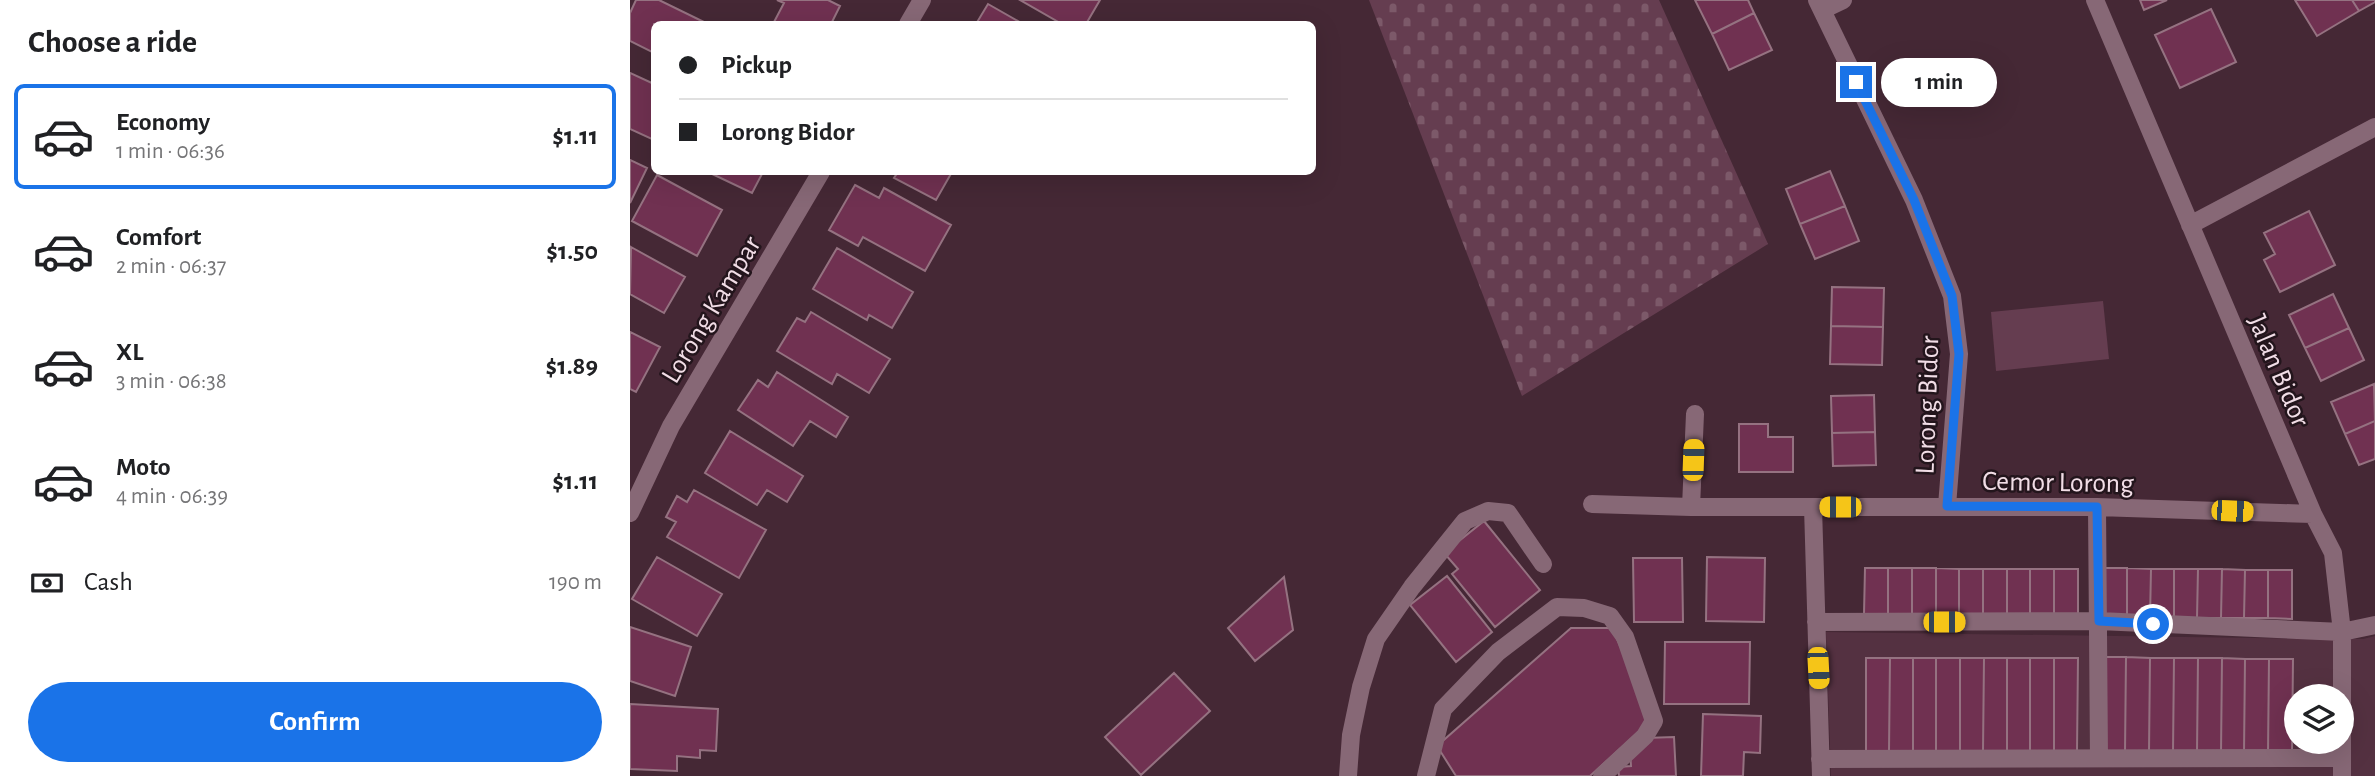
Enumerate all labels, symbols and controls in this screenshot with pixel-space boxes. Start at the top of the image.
text: Choose a ride [28,26,197,58]
text: Pickup [721,52,792,78]
callout: 1 min [1880,57,1996,106]
route end [1840,66,1872,98]
text: 1 min [1915,71,1963,94]
icon: car [32,105,95,168]
text: Economy [116,109,210,135]
text: Lorong Bidor [721,119,854,145]
text: $1.11 [552,123,598,149]
text: 1 min · 06:36 [116,140,225,163]
icon: car [32,220,95,283]
text: Comfort [116,224,201,250]
street label: Lorong Kampar [657,232,766,388]
text: $1.50 [546,238,598,264]
text: 2 min · 06:37 [116,255,226,278]
street label: Jalan Bidor [2242,311,2314,431]
icon: car [32,335,95,398]
street label: Lorong Bidor [1912,335,1944,475]
text: XL [116,339,143,365]
text: $1.89 [546,353,598,379]
text: 3 min · 06:38 [116,370,227,393]
car [1682,439,1705,481]
icon: car [32,450,95,513]
text: Moto [116,454,171,480]
text: $1.11 [552,468,598,494]
street label: Cemor Lorong [1982,468,2134,498]
text: 4 min · 06:39 [116,485,228,508]
car [1820,497,1862,518]
car [2211,500,2254,522]
icon: cash [28,564,66,602]
text: Cash [84,569,133,595]
text: 190 m [549,571,602,594]
route start [2137,608,2169,640]
car [1924,612,1966,633]
car [1807,646,1830,690]
button: Confirm [28,682,602,762]
map controls [2284,684,2354,754]
button: layers [2284,684,2354,754]

